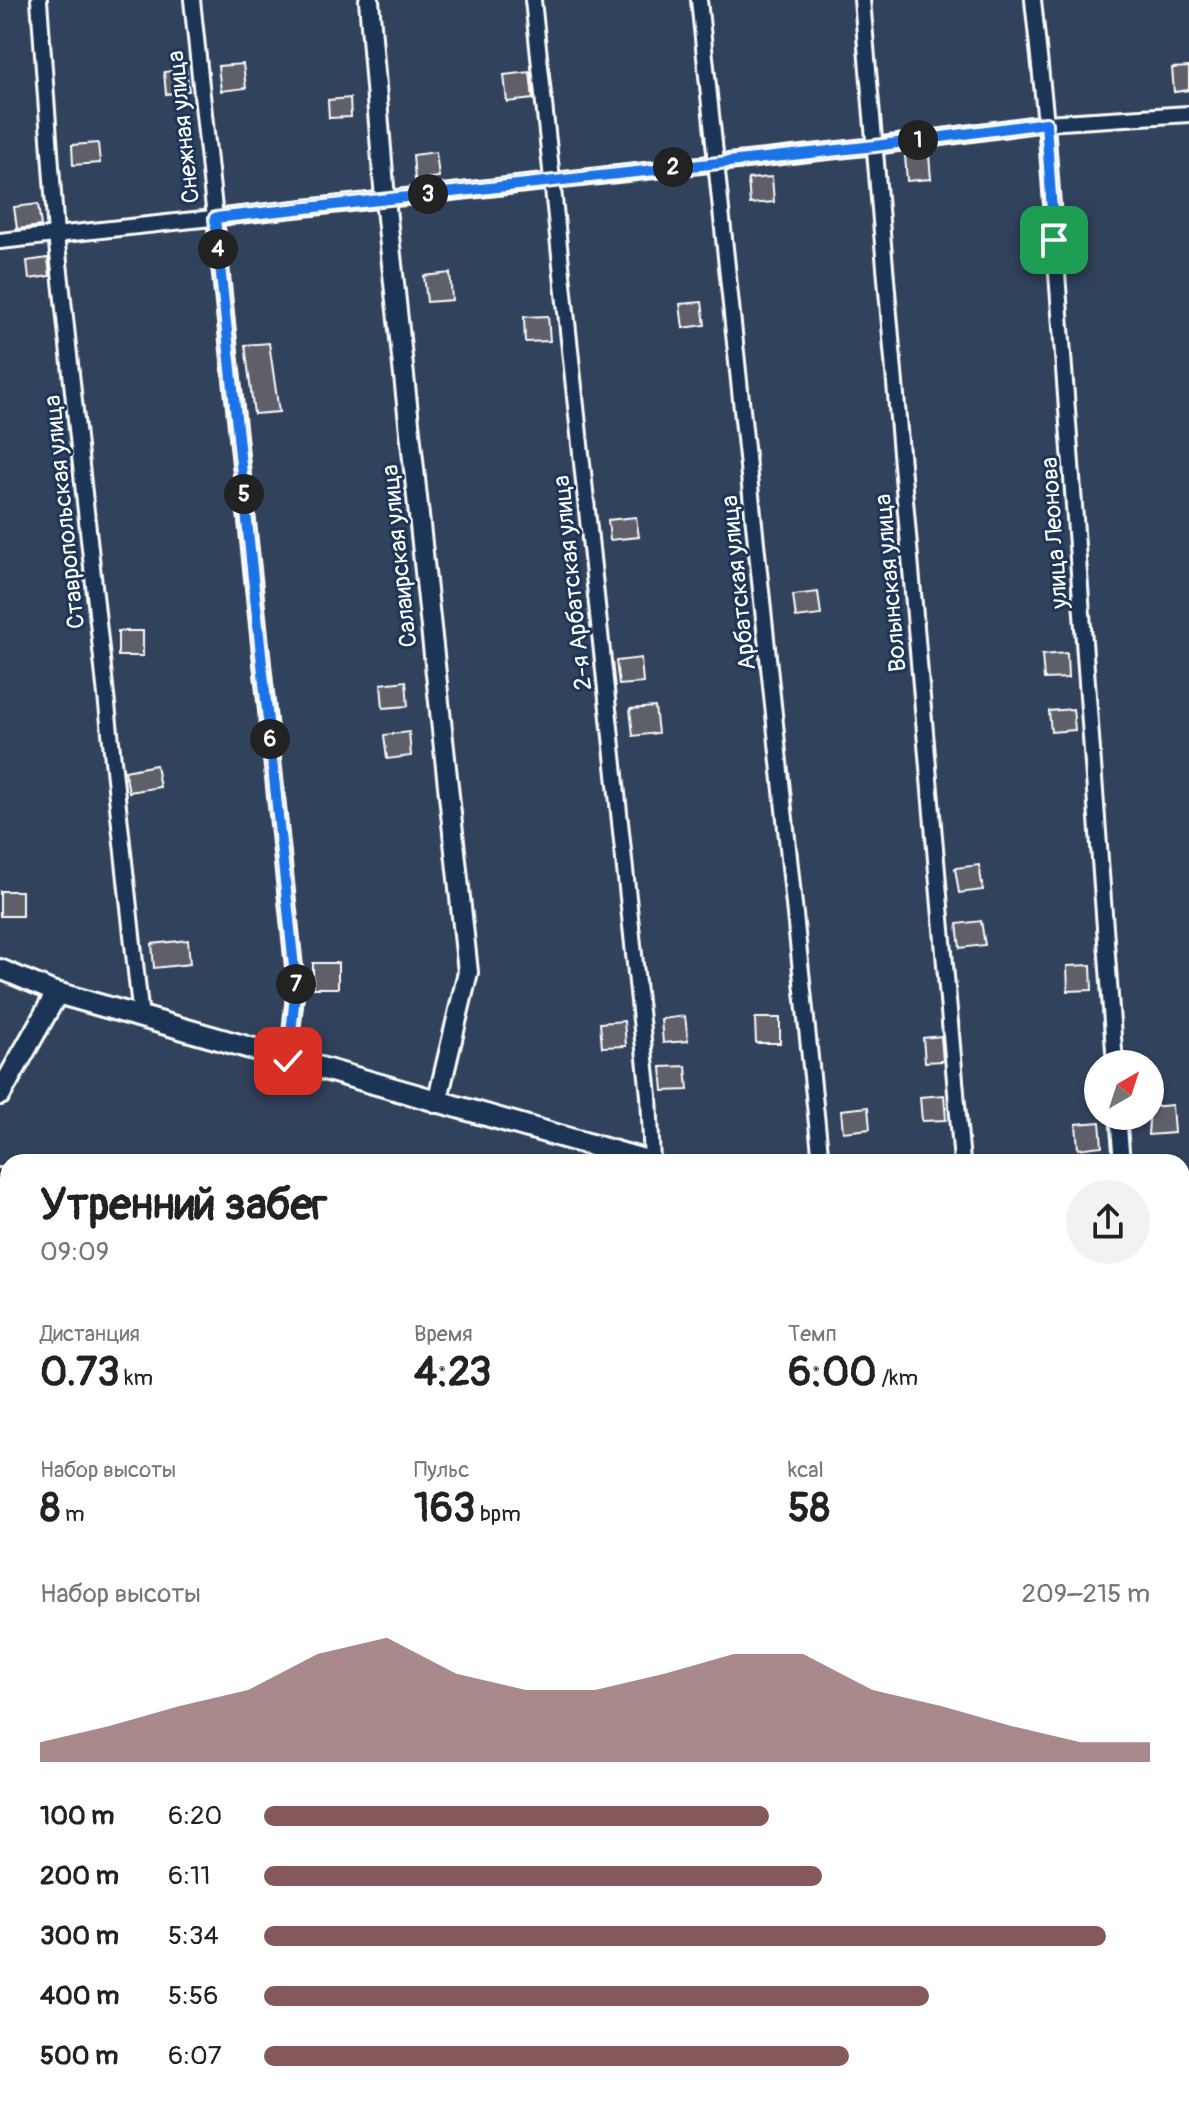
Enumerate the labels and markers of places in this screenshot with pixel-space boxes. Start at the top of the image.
pin: 1 [898,120,938,160]
pin: 2 [653,147,693,187]
pin: 3 [408,174,448,214]
pin [1020,206,1088,274]
pin: 4 [198,229,238,269]
pin: 5 [224,474,264,514]
pin: 6 [250,719,290,759]
pin: 7 [276,964,316,1004]
pin [254,1027,322,1095]

